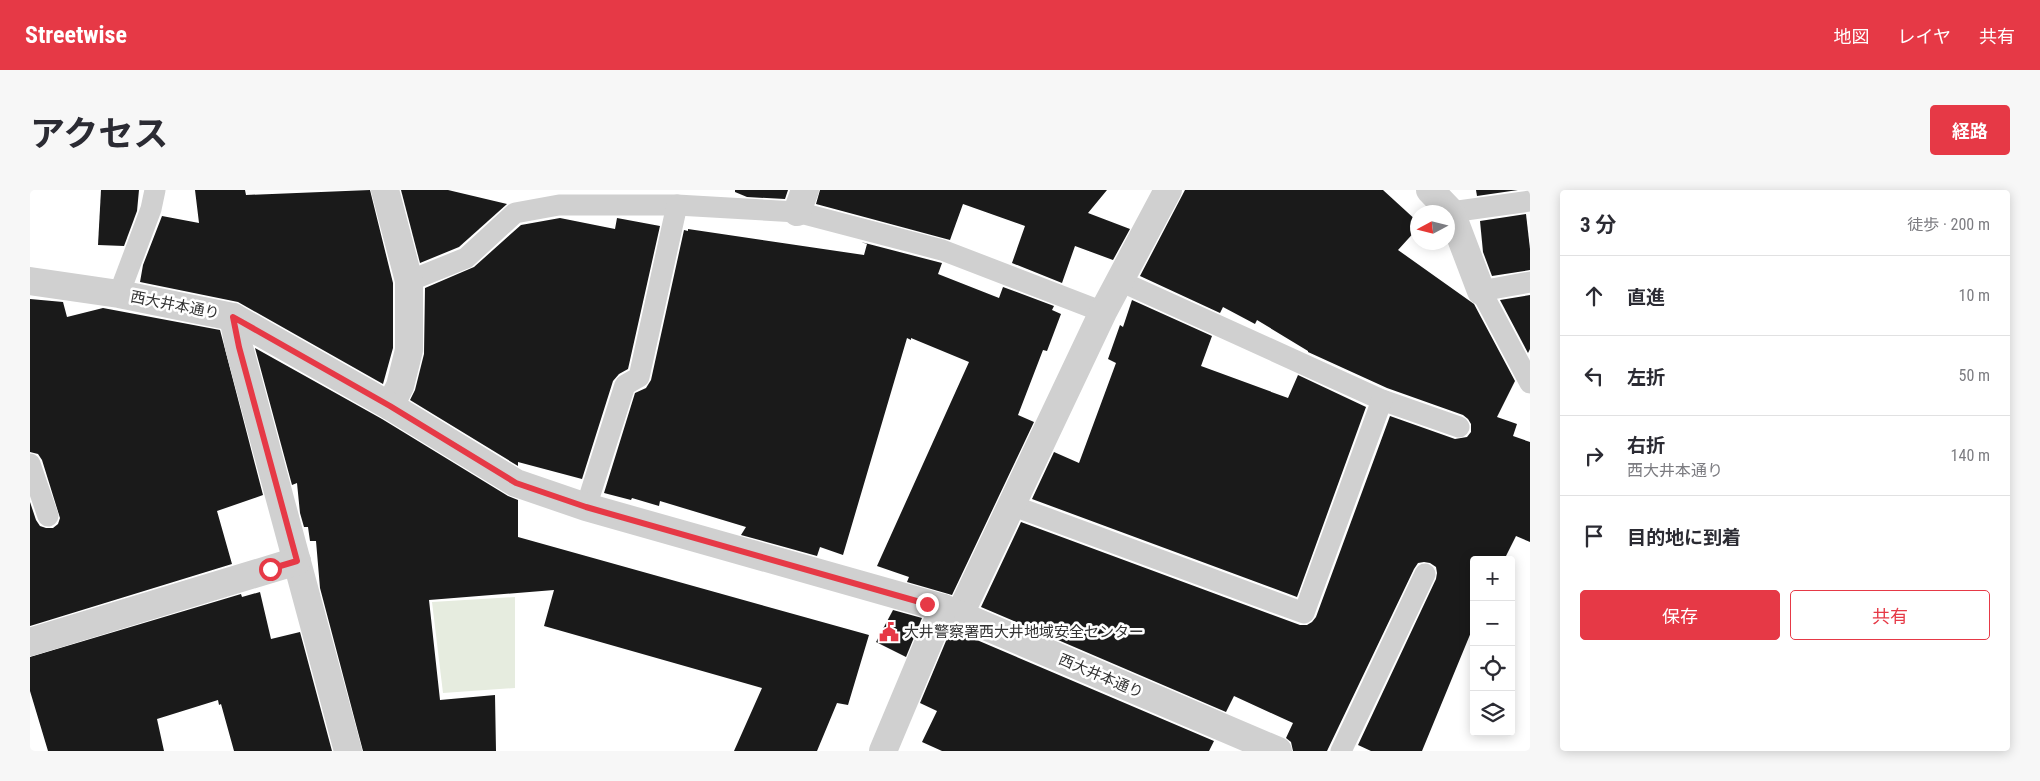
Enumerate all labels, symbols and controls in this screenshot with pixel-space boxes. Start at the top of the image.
text: Streetwise [25,21,127,49]
text: 地図 [1834,26,1870,47]
text: レイヤ [1898,26,1951,47]
text: 共有 [1979,26,2015,47]
button: 経路 [1930,105,2010,155]
text: アクセス [30,114,168,155]
north arrow [1410,205,1455,250]
text: 3 分 [1580,213,1616,237]
text: 徒歩 · 200 m [1907,215,1990,234]
icon: ahead [1580,282,1608,310]
text: 直進 [1627,286,1665,309]
text: 10 m [1958,286,1990,305]
street label: 西大井本通り [129,288,221,322]
icon: left [1580,362,1608,390]
text: 左折 [1627,366,1665,389]
text: 50 m [1958,366,1990,385]
text: 右折 [1627,434,1665,457]
icon: right [1580,442,1608,470]
text: 140 m [1951,446,1990,465]
text: 西大井本通り [1627,461,1723,480]
icon: arrive [1580,522,1608,550]
text: 目的地に到着 [1627,526,1741,549]
map controls [1470,556,1515,736]
button: + [1470,556,1515,601]
route start [259,558,282,581]
button: 保存 [1580,590,1780,640]
button: 共有 [1790,590,1990,640]
route end [916,593,939,616]
button: − [1470,601,1515,646]
public building icon: 大井警察署西大井地域安全センター [878,621,900,643]
place label: 大井警察署西大井地域安全センター [904,623,1144,641]
button: locate [1470,646,1515,691]
street label: 西大井本通り [1056,650,1146,702]
button: layers [1470,691,1515,736]

